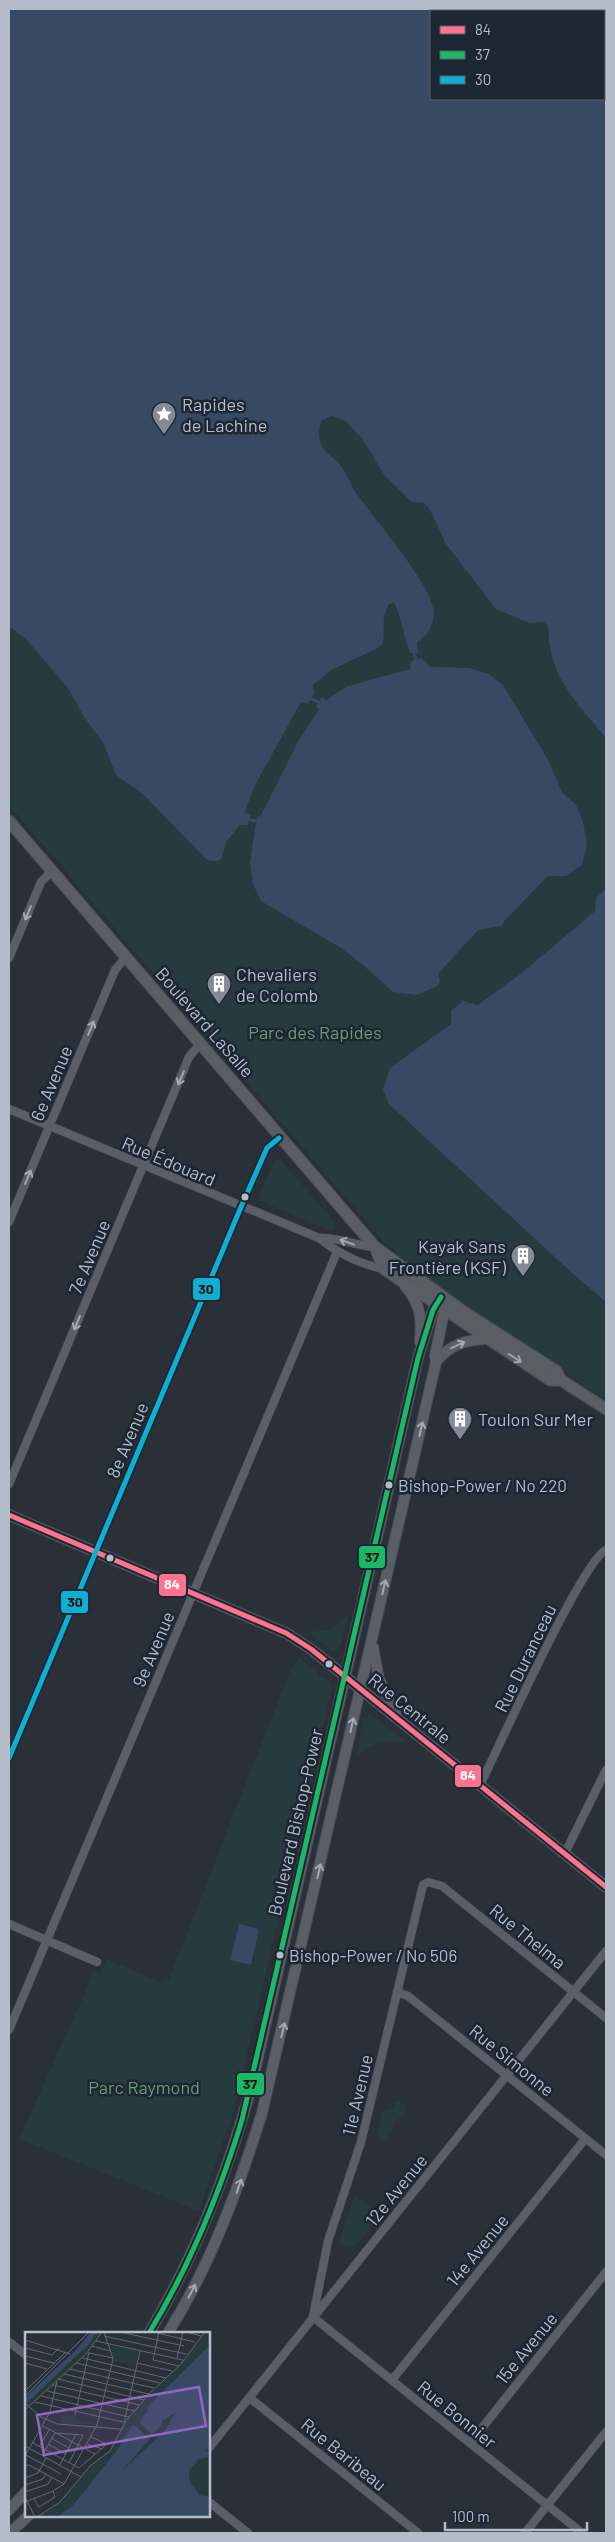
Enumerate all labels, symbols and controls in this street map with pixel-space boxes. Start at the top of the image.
legend [430,10,605,100]
text: 84 [475,20,491,38]
text: 37 [475,45,490,63]
text: 30 [475,70,491,88]
place label: Rapides de Lachine [182,393,267,436]
place icon: Rapides de Lachine [151,401,177,435]
one-way arrow [22,905,32,920]
street label: Boulevard LaSalle [151,962,259,1082]
place label: Chevaliers de Colomb [236,963,318,1006]
building icon: Chevaliers de Colomb [206,971,232,1005]
one-way arrow [87,1020,96,1035]
park label: Parc des Rapides [248,1021,382,1043]
street label: 6e Avenue [25,1042,77,1124]
one-way arrow [175,1070,185,1085]
street label: Rue Édouard [119,1131,219,1191]
one-way arrow [23,1170,33,1185]
unlabelled marker [240,1192,250,1202]
street label: 7e Avenue [63,1216,115,1298]
place label: Kayak Sans Frontière (KSF) [389,1235,506,1278]
one-way arrow [340,1237,355,1246]
building icon: Kayak Sans Frontière (KSF) [510,1243,536,1277]
line badge: 30 [192,1277,221,1301]
text: 30 [198,1280,214,1297]
one-way arrow [71,1315,81,1330]
one-way arrow [450,1339,465,1349]
one-way arrow [508,1353,522,1363]
street label: 8e Avenue [101,1399,153,1481]
building icon: Toulon Sur Mer [447,1406,473,1440]
place label: Toulon Sur Mer [478,1408,593,1430]
one-way arrow [417,1422,426,1438]
place label: Bishop-Power / No 220 [398,1475,567,1495]
marker: Bishop-Power / No 220 [384,1480,394,1490]
line badge: 37 [358,1545,386,1569]
text: 37 [365,1548,379,1565]
unlabelled marker [105,1553,115,1563]
line badge: 84 [158,1573,187,1597]
text: 84 [164,1575,180,1592]
one-way arrow [380,1580,389,1596]
line badge: 30 [60,1590,89,1614]
text: 30 [67,1593,83,1610]
street label: Rue Duranceau [489,1600,561,1716]
street label: 9e Avenue [127,1608,179,1690]
unlabelled marker [324,1659,334,1669]
street label: Rue Centrale [364,1668,456,1748]
one-way arrow [348,1717,357,1733]
street label: Boulevard Bishop-Power [263,1726,327,1918]
line badge: 84 [454,1764,482,1788]
text: 84 [460,1766,476,1783]
one-way arrow [315,1864,324,1880]
street label: Rue Thelma [486,1899,570,1973]
place label: Bishop-Power / No 506 [289,1945,457,1965]
marker: Bishop-Power / No 506 [275,1950,285,1960]
street label: Rue Simonne [465,2019,559,2101]
one-way arrow [279,2022,288,2038]
street label: 11e Avenue [337,2052,377,2138]
line badge: 37 [236,2072,265,2096]
text: 37 [243,2075,257,2092]
park label: Parc Raymond [88,2076,200,2098]
street label: 12e Avenue [360,2150,432,2230]
one-way arrow [234,2178,244,2194]
street label: 14e Avenue [441,2209,513,2291]
one-way arrow [188,2284,197,2299]
street label: 15e Avenue [490,2308,562,2388]
inset map [25,2332,210,2517]
street label: Rue Bonnier [413,2376,501,2453]
street label: Rue Baribeau [297,2413,391,2495]
scale bar [445,2500,588,2532]
text: 100 m [452,2507,490,2525]

